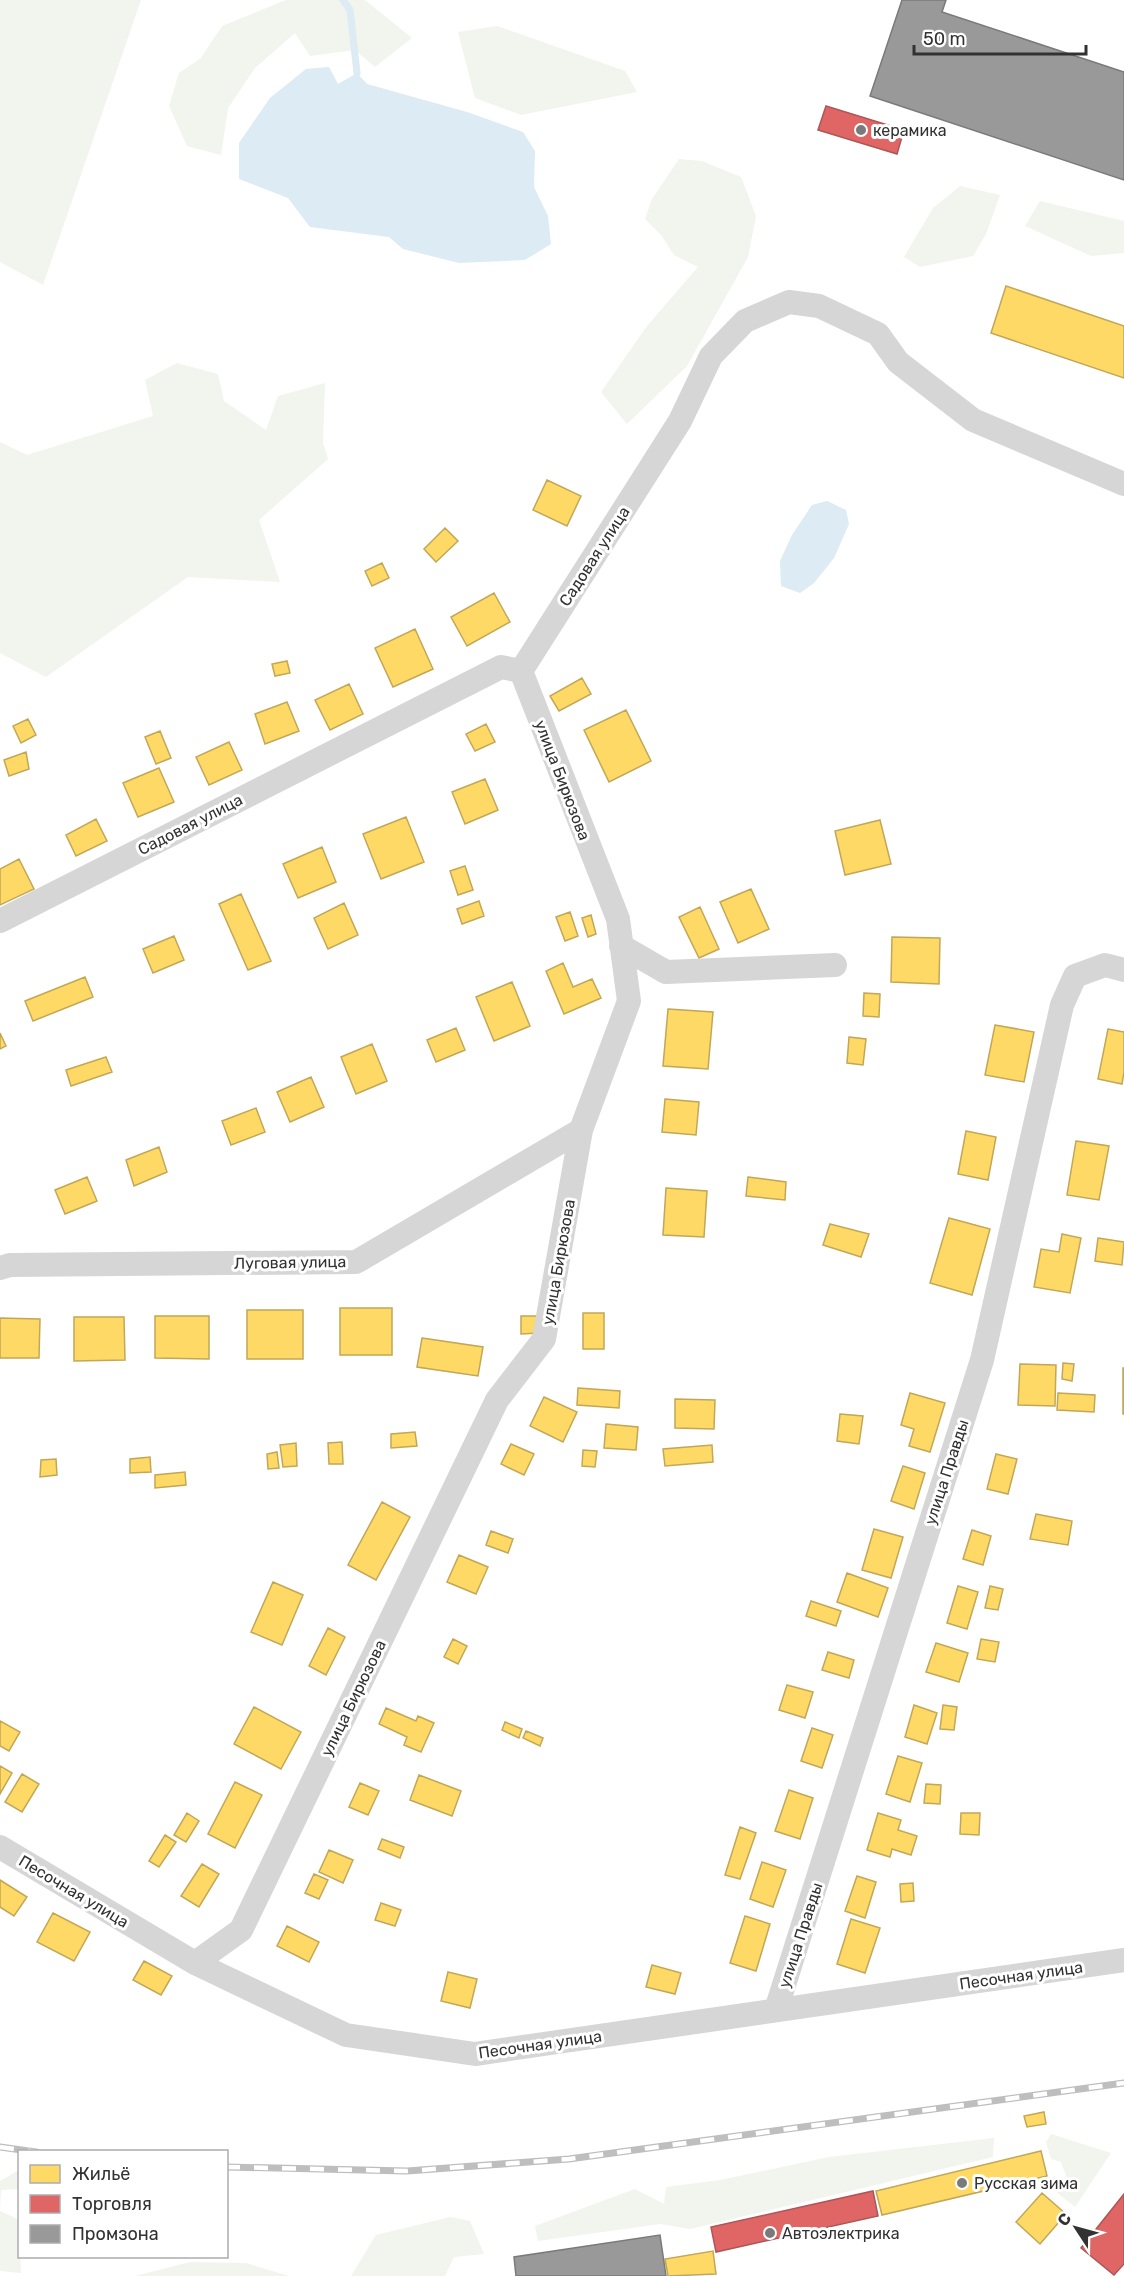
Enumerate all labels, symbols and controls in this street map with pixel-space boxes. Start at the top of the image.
scale bar [914,18,1086,56]
text: 50 m [923,28,966,50]
place label: керамика [873,121,947,140]
marker: керамика [854,123,868,137]
street label: Садовая улица [555,503,634,610]
street label: улица Бирюзова [531,717,594,843]
street label: Садовая улица [135,790,246,859]
street label: улица Бирюзова [538,1198,579,1326]
street label: Луговая улица [234,1252,346,1273]
street label: улица Правды [921,1417,972,1527]
street label: улица Бирюзова [317,1637,390,1760]
street label: Песочная улица [16,1851,132,1932]
street label: улица Правды [775,1880,826,1990]
street label: Песочная улица [958,1957,1084,1994]
street label: Песочная улица [477,2026,603,2063]
legend [18,2150,228,2258]
text: Жильё [72,2163,130,2185]
place label: Русская зима [974,2174,1078,2193]
marker: Русская зима [955,2176,969,2190]
text: Торговля [72,2193,152,2215]
north arrow [1046,2198,1106,2258]
text: С [1053,2209,1075,2230]
text: Промзона [72,2223,159,2245]
place label: Автоэлектрика [782,2224,899,2243]
marker: Автоэлектрика [763,2226,777,2240]

